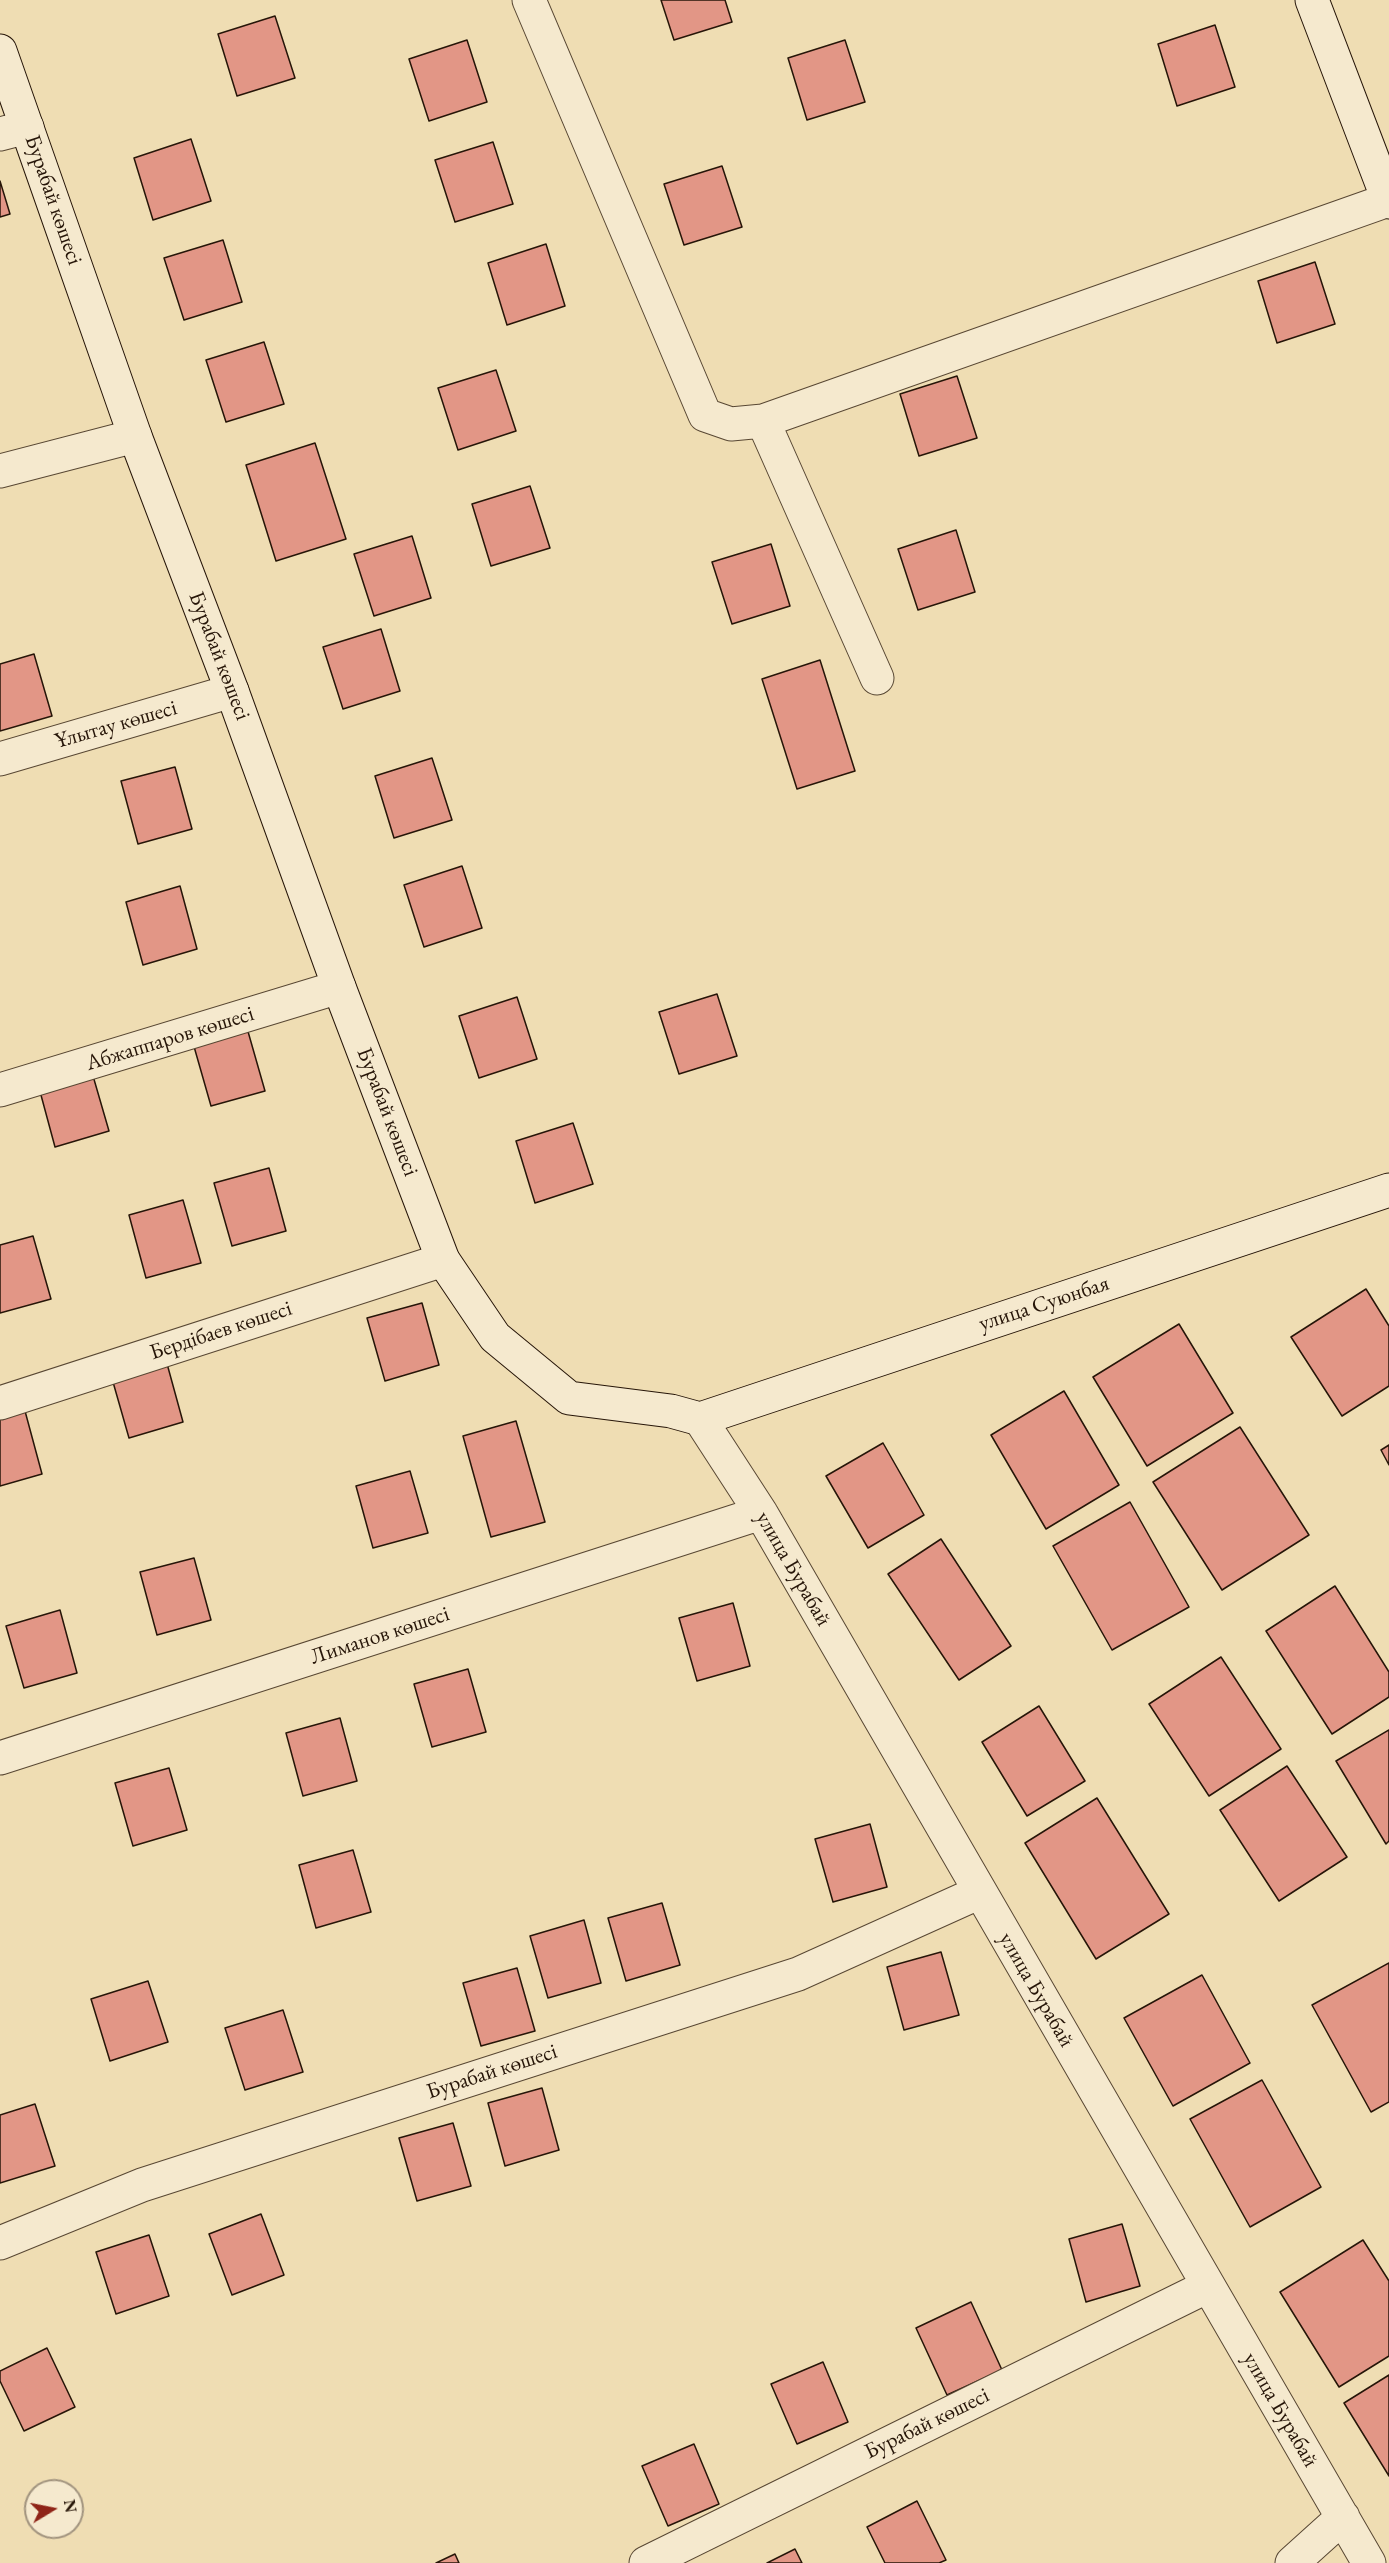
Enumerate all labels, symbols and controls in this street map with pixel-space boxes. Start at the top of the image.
street label: Бурабай көшесі [18,132,88,268]
street label: Бурабай көшесі [182,588,256,724]
street label: Ұлытау көшесі [52,695,180,755]
street label: Абжаппаров көшесі [83,1001,257,1077]
street label: Бурабай көшесі [350,1044,424,1180]
street label: улица Суюнбая [975,1271,1113,1337]
street label: Бердібаев көшесі [147,1296,295,1366]
street label: улица Бурабай [750,1507,836,1631]
street label: Лиманов көшесі [307,1601,453,1671]
street label: улица Бурабай [993,1928,1079,2052]
street label: Бурабай көшесі [423,2038,561,2106]
street label: улица Бурабай [1237,2348,1323,2472]
street label: Бурабай көшесі [860,2382,994,2466]
north arrow [24,2479,84,2539]
text: N [59,2498,82,2514]

